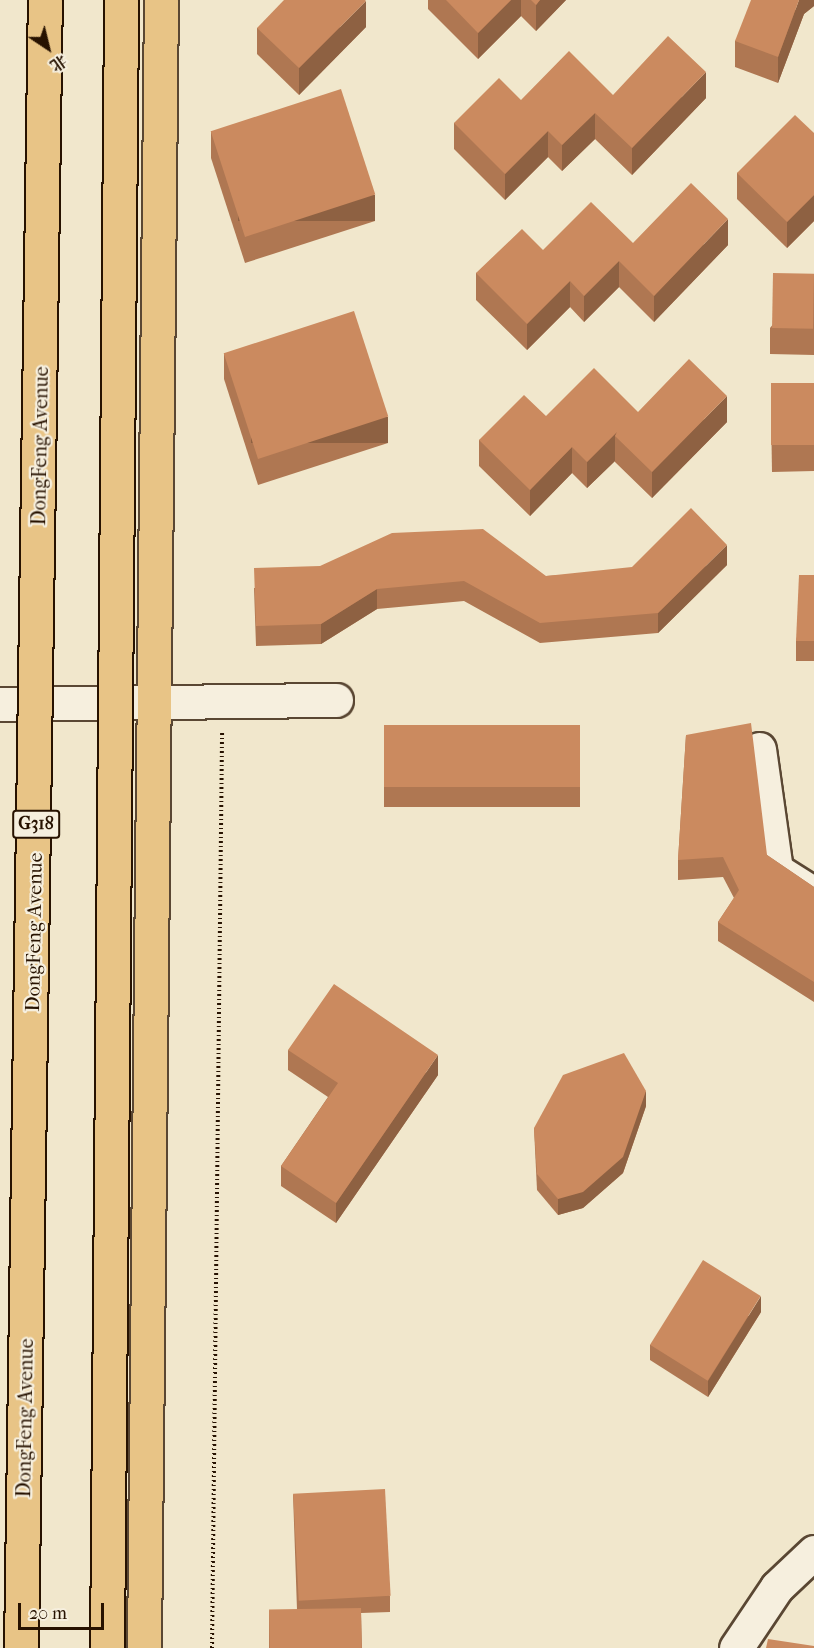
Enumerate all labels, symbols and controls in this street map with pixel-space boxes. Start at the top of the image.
north arrow [18,18,78,78]
text: 北 [47,51,71,76]
street label: DongFeng Avenue [27,366,53,526]
road number: G318 [12,809,60,839]
street label: DongFeng Avenue [21,852,47,1012]
street label: DongFeng Avenue [12,1338,38,1498]
scale bar [21,1591,106,1629]
text: 20 m [29,1603,67,1624]

